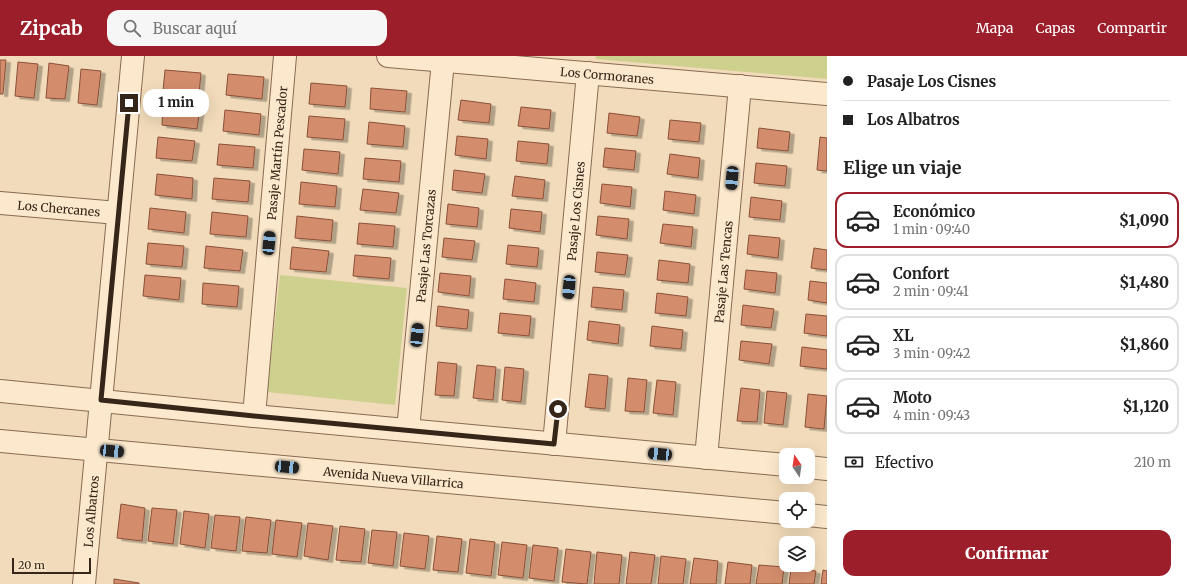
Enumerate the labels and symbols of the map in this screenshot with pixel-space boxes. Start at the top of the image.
street label: Los Cormoranes [560,63,655,87]
street label: Pasaje Martín Pescador [263,85,290,221]
callout: 1 min [143,89,209,117]
route end [120,94,138,112]
street label: Pasaje Los Cisnes [563,160,587,262]
car [725,166,739,190]
street label: Pasaje Las Torcazas [413,188,438,303]
street label: Los Chercanes [17,197,101,219]
street label: Pasaje Las Tencas [711,220,735,324]
car [262,231,276,255]
car [562,275,576,299]
car [410,322,424,348]
route start [549,400,567,418]
car [100,444,124,458]
car [648,447,672,461]
north arrow [779,448,815,484]
car [275,460,299,474]
street label: Avenida Nueva Villarrica [321,463,465,491]
street label: Los Albatros [80,475,102,548]
scale bar [12,556,91,575]

